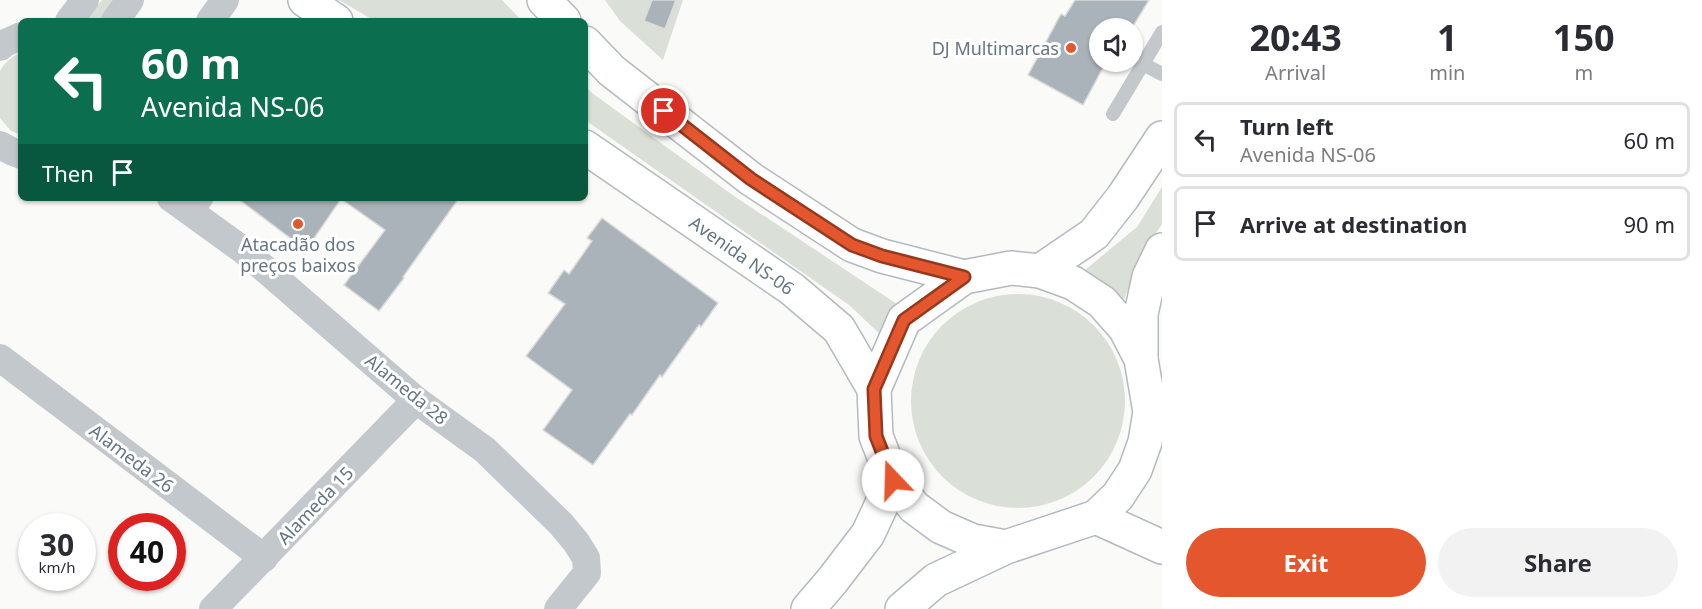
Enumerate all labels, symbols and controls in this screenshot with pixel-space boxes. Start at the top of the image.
text: 20:43 [1249,13,1342,62]
text: 1 [1437,13,1458,62]
text: 150 [1553,13,1615,62]
map controls [1089,18,1143,72]
button: sound [1089,18,1143,72]
text: 60 m [141,34,241,91]
place label: DJ Multimarcas [932,36,1059,60]
marker: DJ Multimarcas [1064,41,1078,55]
icon: left [42,42,120,120]
text: Arrival [1265,59,1326,86]
text: min [1429,59,1465,86]
text: m [1574,59,1593,86]
pin [638,85,689,136]
text: Avenida NS-06 [141,88,325,125]
icon: arrive [647,94,680,127]
text: Turn left [1240,111,1334,141]
icon: left [1189,123,1222,156]
text: 60 m [1624,125,1675,155]
text: Avenida NS-06 [1240,141,1376,168]
icon: arrive [106,156,139,189]
text: Then [42,158,94,188]
icon: arrive [1189,207,1222,240]
text: Arrive at destination [1240,209,1467,239]
text: 90 m [1624,209,1675,239]
street label: Avenida NS-06 [685,210,799,300]
marker: Atacadão dos preços baixos [291,217,305,231]
place label: Atacadão dos preços baixos [240,232,356,277]
street label: Alameda 28 [361,348,453,430]
street label: Alameda 26 [85,418,179,498]
position arrow [861,448,925,512]
street label: Alameda 15 [272,461,358,549]
speed limit sign: 40 [108,513,186,591]
text: 30 [40,524,74,565]
button: Exit [1186,528,1426,597]
button: Share [1438,528,1678,597]
text: km/h [39,557,75,577]

